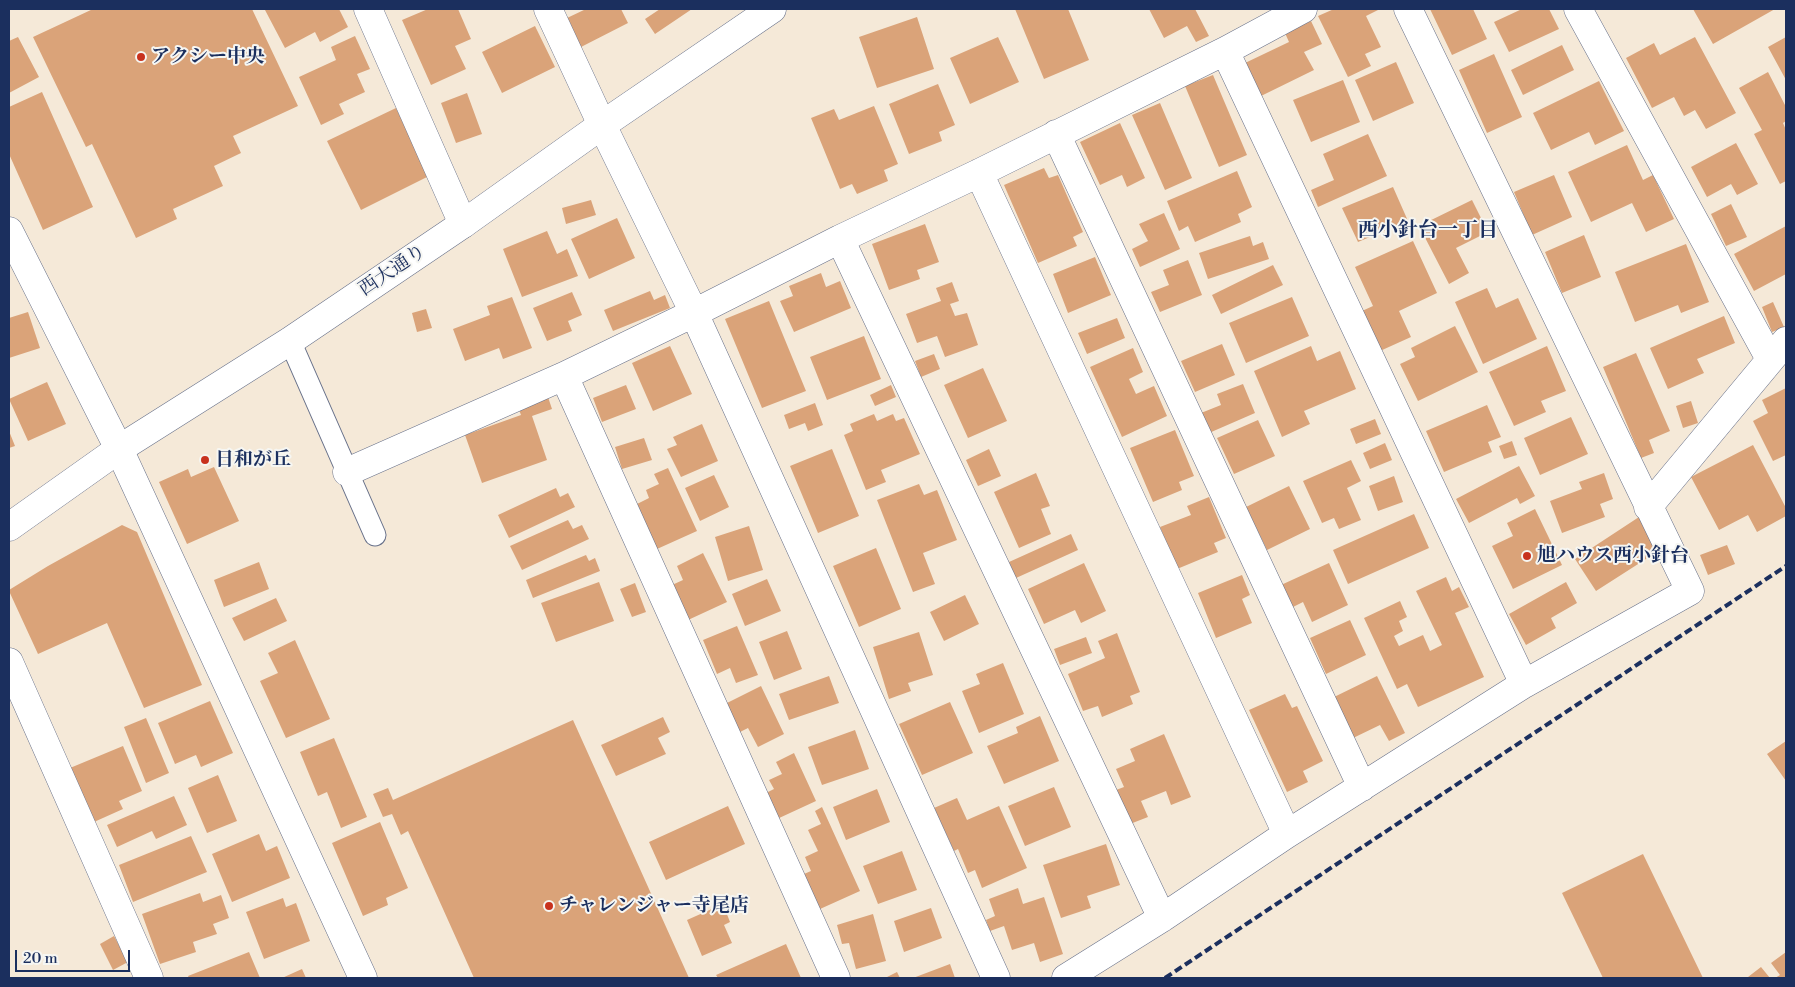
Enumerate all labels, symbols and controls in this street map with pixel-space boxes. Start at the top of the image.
place label: アクシー中央 [151,46,265,68]
marker: アクシー中央 [135,51,147,63]
district label: 西小針台一丁目 [1358,219,1498,243]
street label: 西大通り [355,240,431,302]
place label: 日和が丘 [215,449,291,471]
marker: 日和が丘 [199,454,211,466]
place label: 旭ハウス西小針台 [1537,545,1689,567]
marker: 旭ハウス西小針台 [1521,550,1533,562]
place label: チャレンジャー寺尾店 [559,895,749,917]
marker: チャレンジャー寺尾店 [543,900,555,912]
scale bar [18,940,132,972]
text: 20 m [23,949,58,968]

